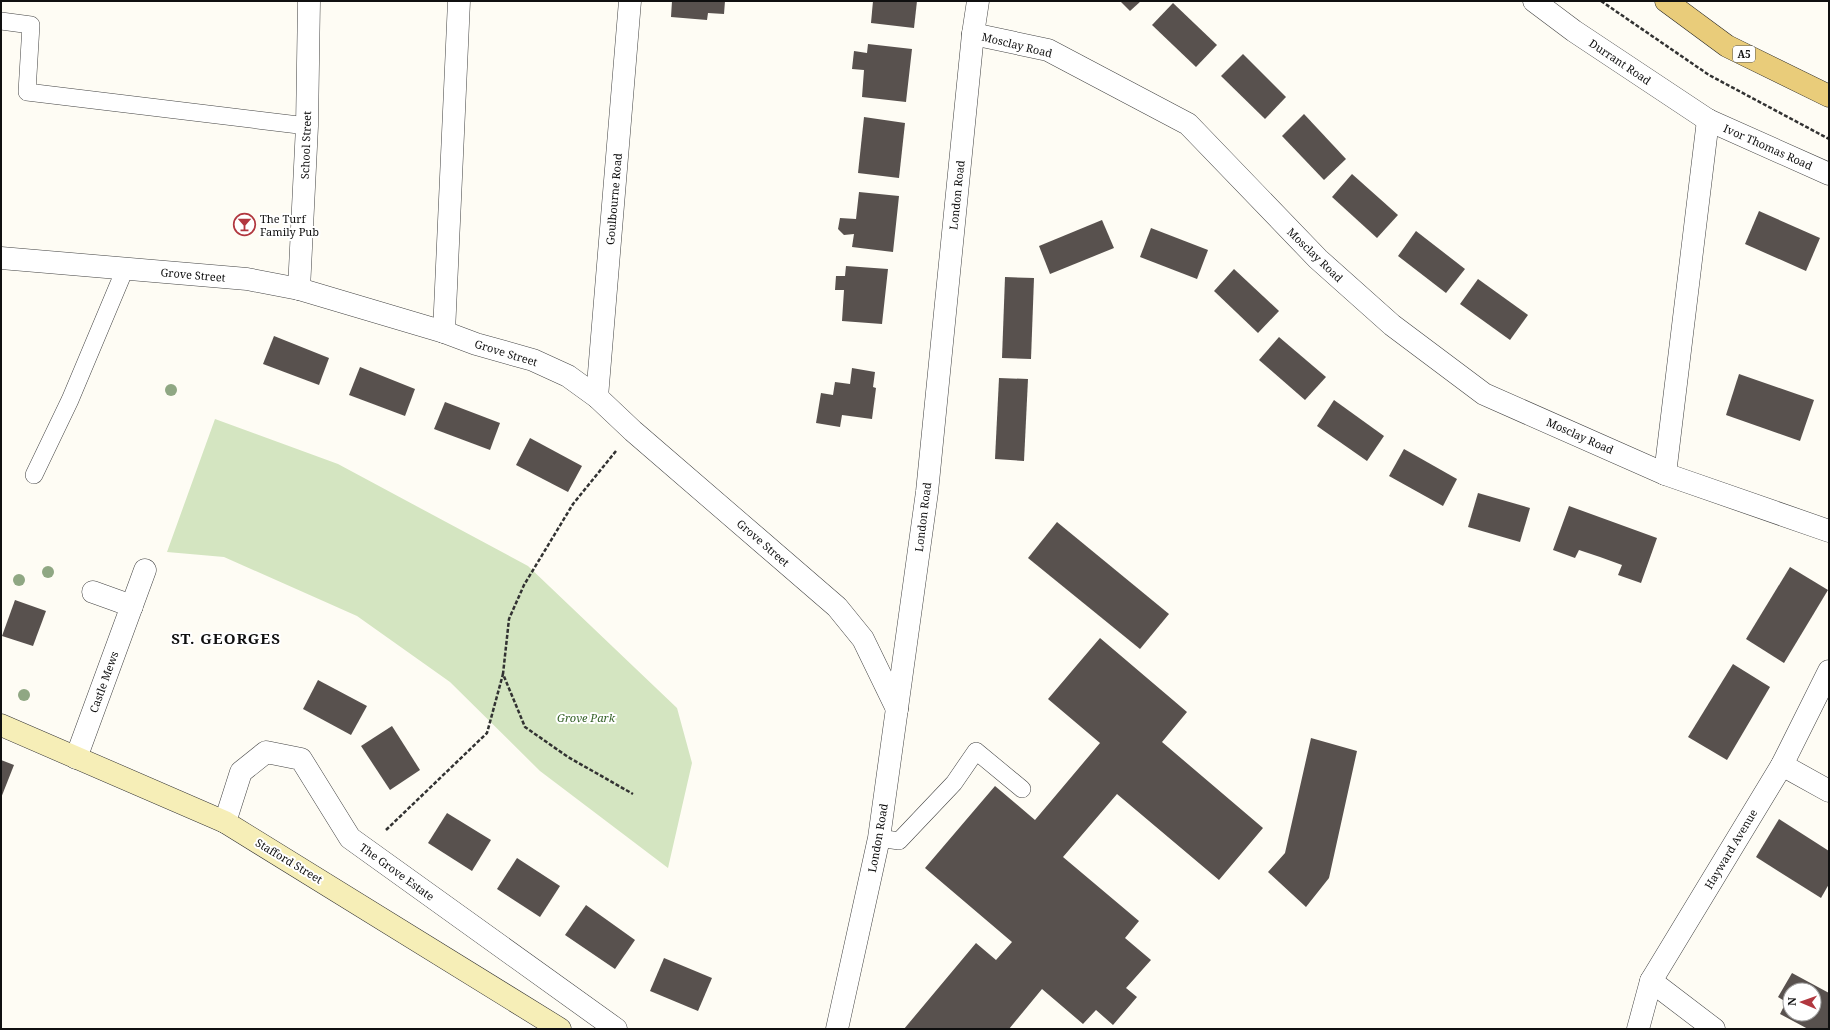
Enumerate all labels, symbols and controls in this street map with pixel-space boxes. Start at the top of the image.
street label: Mosclay Road [980,29,1054,61]
street label: Durrant Road [1586,35,1654,88]
road number: A5 [1733,46,1755,62]
street label: School Street [297,111,314,179]
street label: Ivor Thomas Road [1721,120,1815,173]
street label: Goulbourne Road [602,152,625,246]
street label: London Road [945,159,968,230]
place label: The Turf Family Pub [260,211,319,239]
bar icon: The Turf Family Pub [231,212,257,238]
street label: Mosclay Road [1284,224,1347,285]
street label: Grove Street [160,264,226,285]
street label: Grove Street [473,336,540,369]
street label: Mosclay Road [1544,414,1616,457]
street label: London Road [911,481,934,553]
street label: Grove Street [734,516,793,570]
district label: ST. GEORGES [171,628,281,648]
street label: Castle Mews [85,649,122,715]
park label: Grove Park [557,710,616,725]
street label: London Road [864,802,891,874]
street label: Hayward Avenue [1701,806,1760,891]
street label: Stafford Street [253,835,326,887]
street label: The Grove Estate [357,839,438,904]
north arrow [1782,982,1822,1022]
text: N [1784,997,1799,1006]

